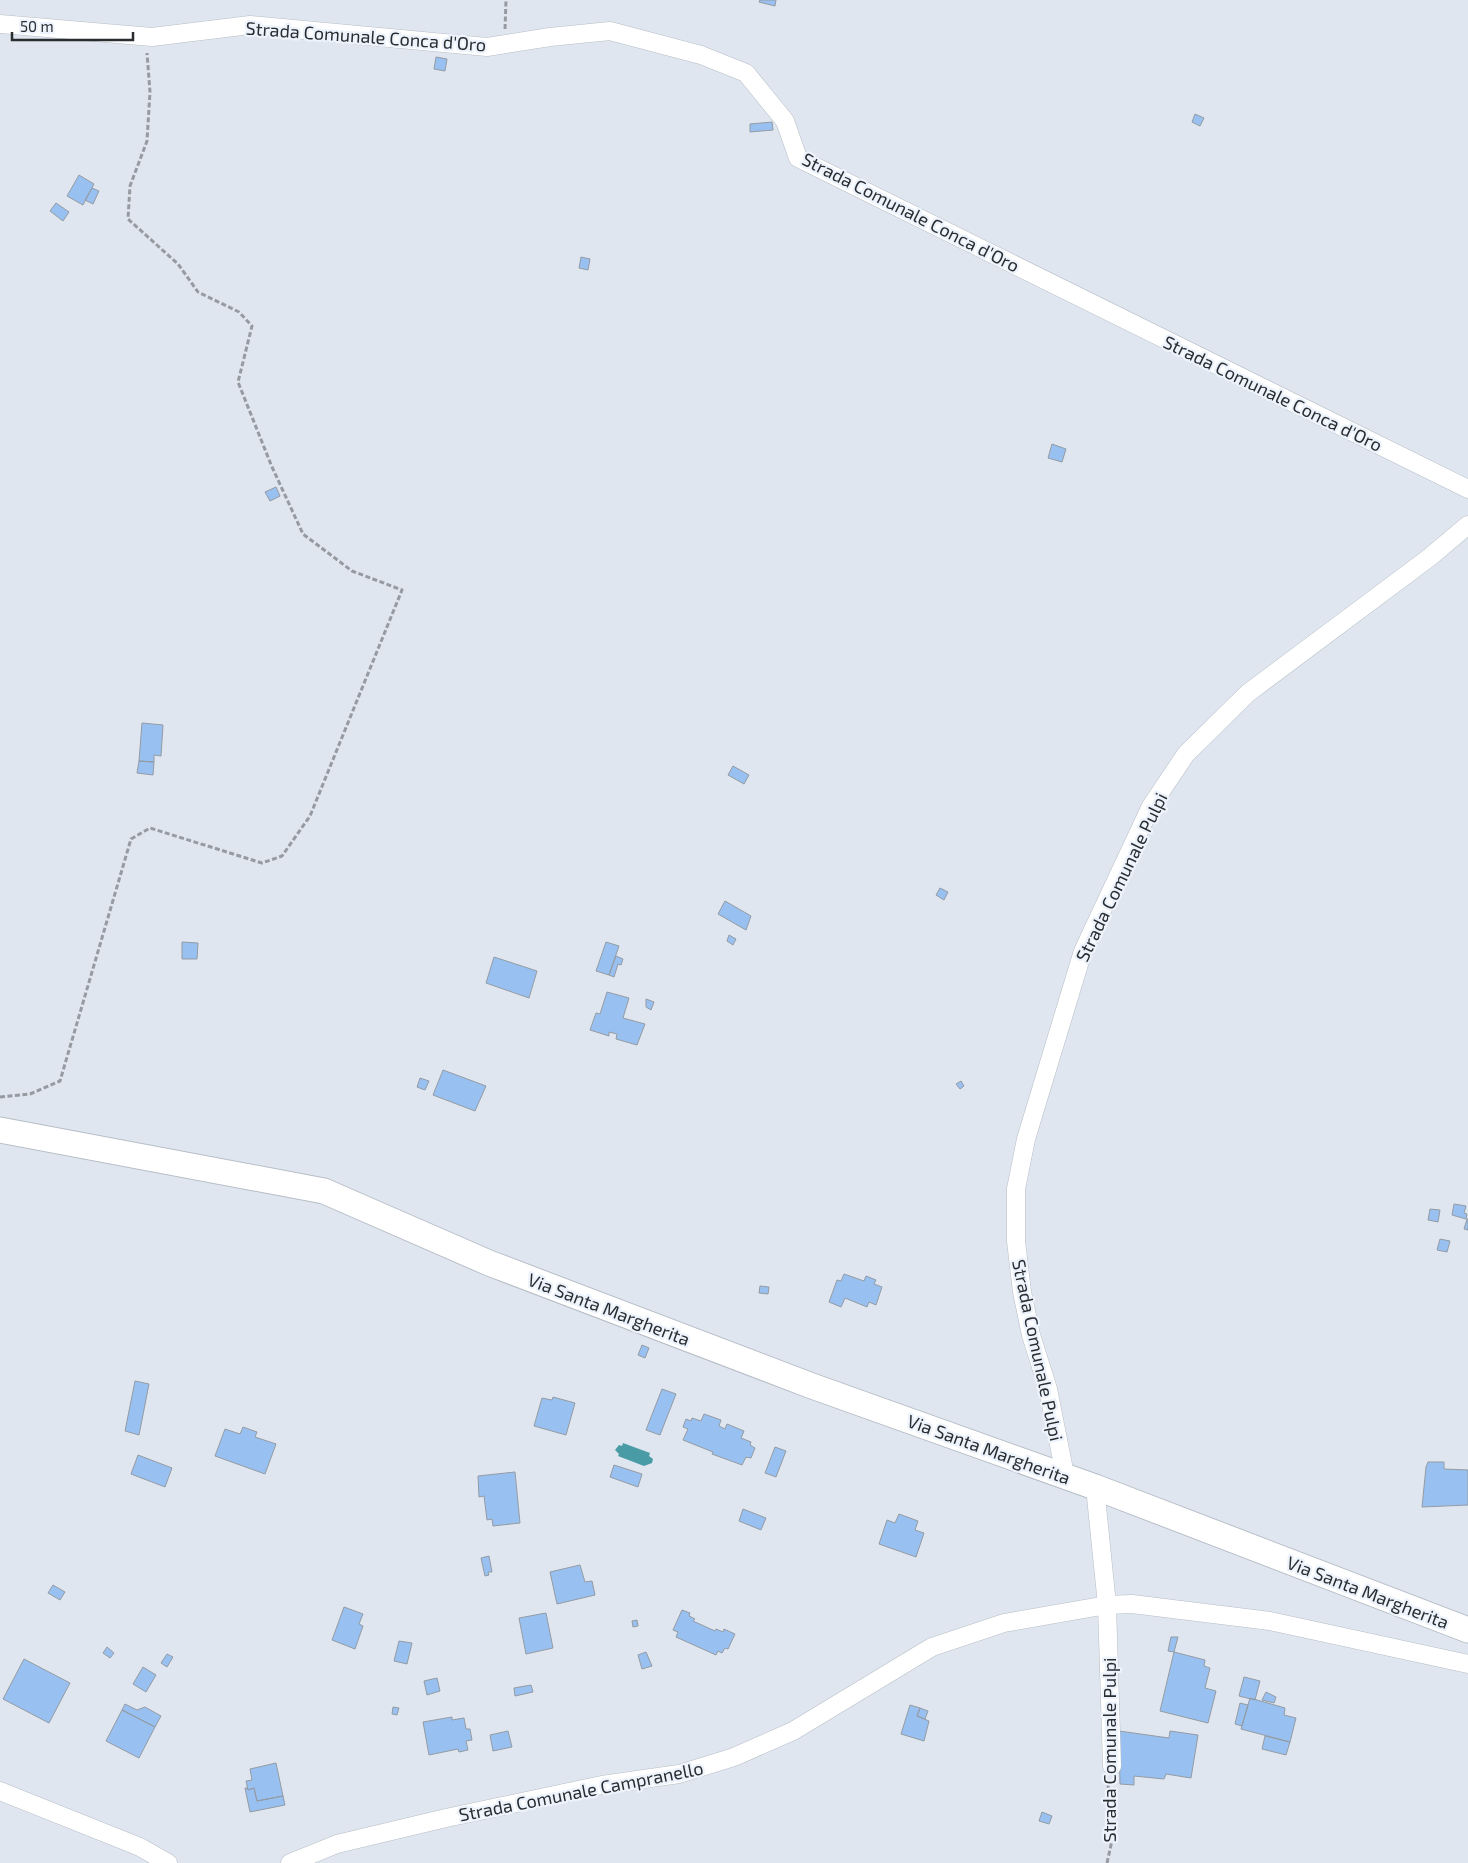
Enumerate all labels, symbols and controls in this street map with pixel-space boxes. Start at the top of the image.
scale bar [12,10,134,42]
text: 50 m [20,17,54,35]
street label: Strada Comunale Conca d'Oro [245,17,487,55]
street label: Strada Comunale Conca d'Oro [799,147,1023,277]
street label: Strada Comunale Conca d'Oro [1160,330,1386,456]
street label: Strada Comunale Pulpi [1071,789,1171,965]
street label: Strada Comunale Pulpi [1008,1257,1068,1443]
street label: Via Santa Margherita [525,1268,693,1350]
street label: Via Santa Margherita [904,1409,1074,1489]
street label: Via Santa Margherita [1284,1551,1452,1633]
street label: Strada Comunale Pulpi [1098,1657,1120,1843]
street label: Strada Comunale Campranello [457,1756,705,1826]

